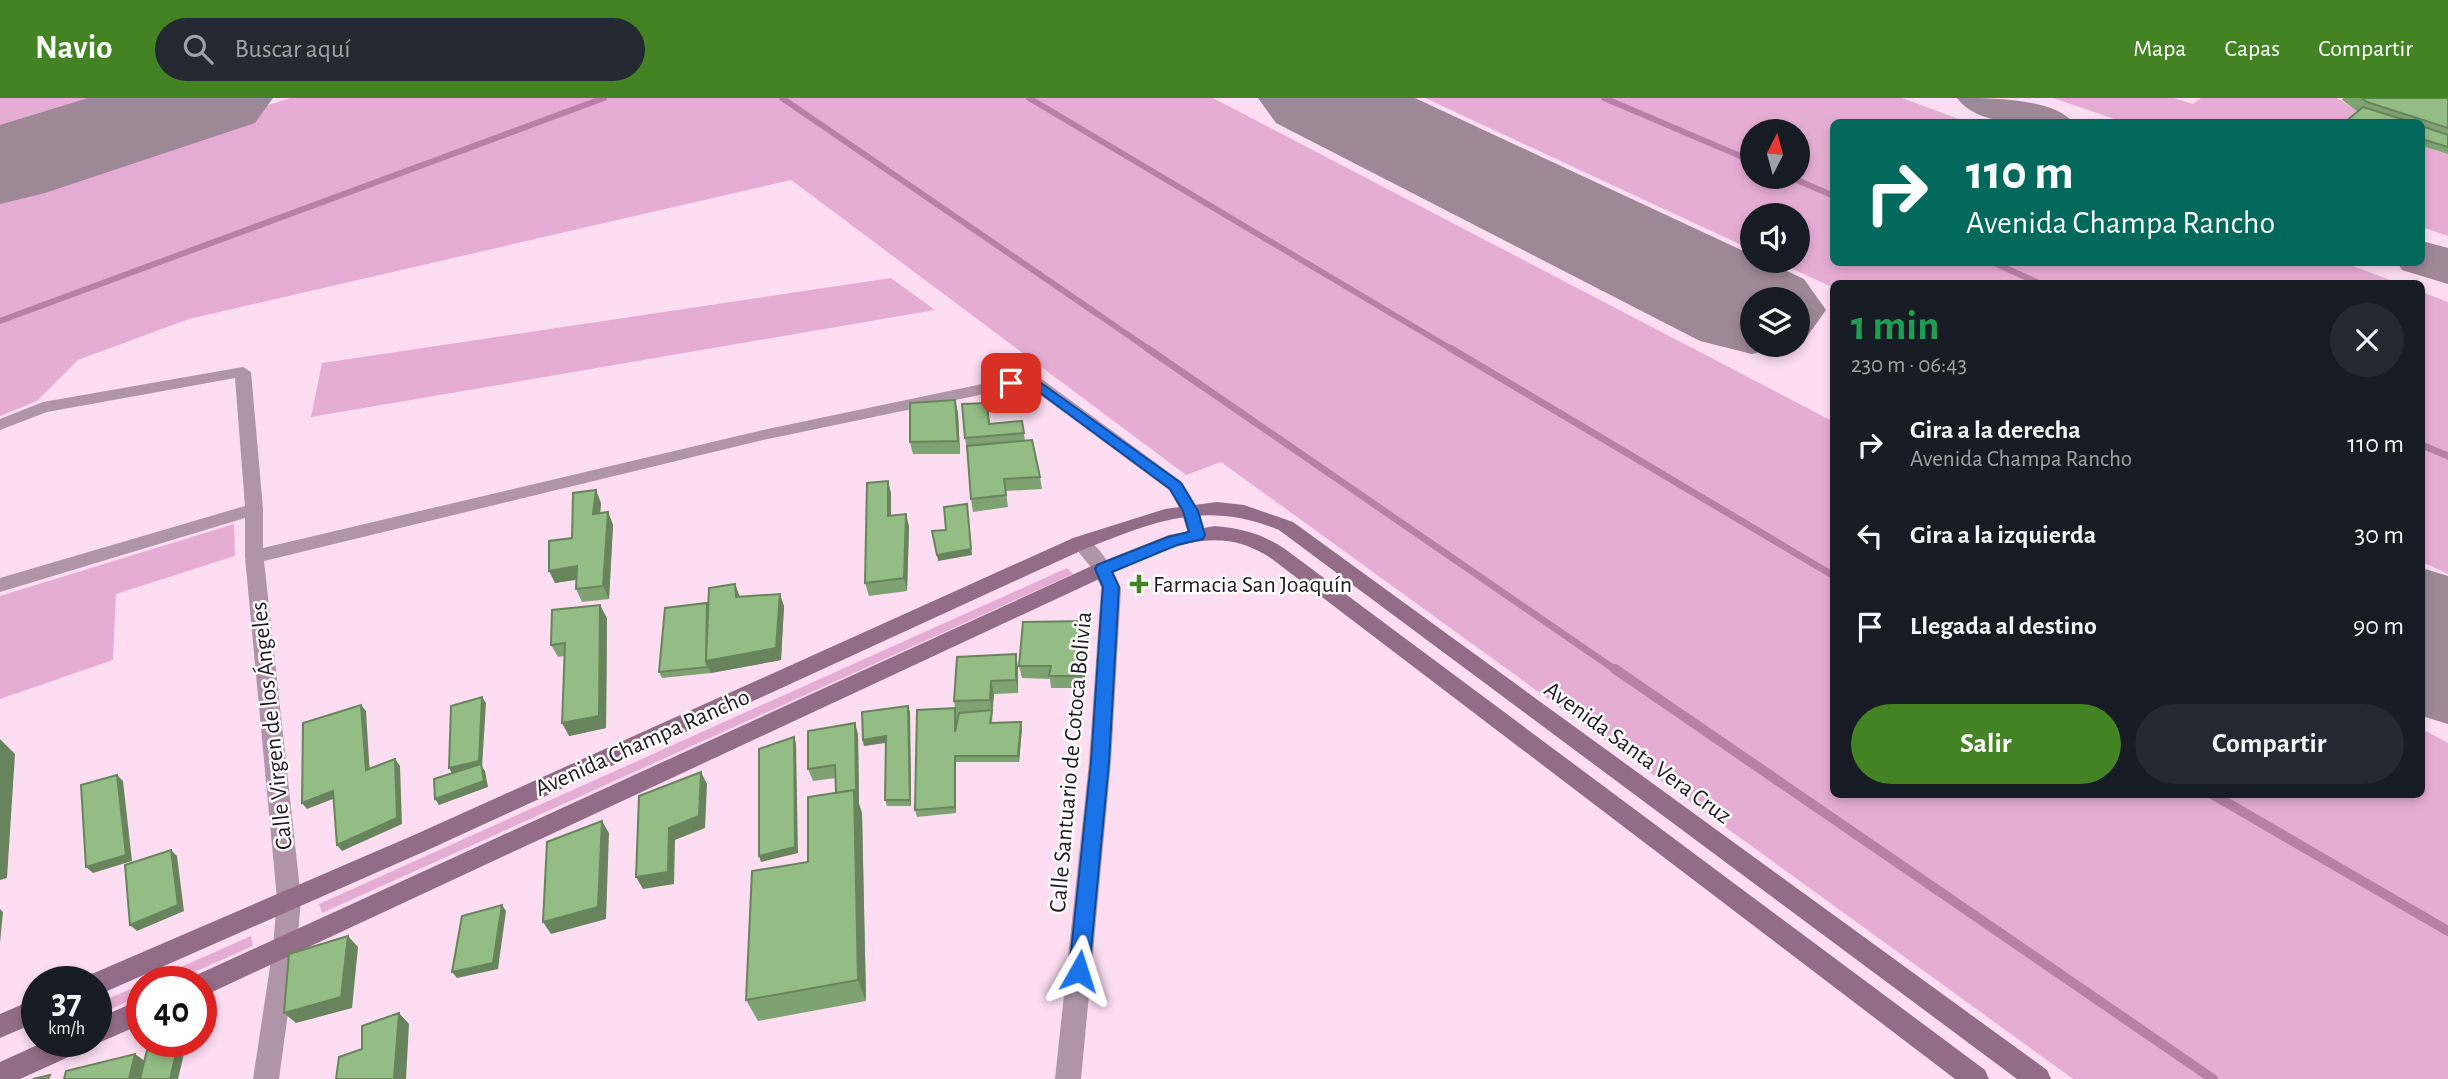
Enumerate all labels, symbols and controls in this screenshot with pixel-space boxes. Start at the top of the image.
search box [155,18,645,81]
icon: search [179,30,217,68]
text: Navio [35,32,113,65]
text: Buscar aquí [235,36,351,62]
text: Mapa [2133,37,2186,61]
text: Capas [2224,37,2280,61]
text: Compartir [2318,37,2413,61]
north arrow [1740,119,1810,189]
map controls [1740,119,1810,357]
icon: right [1851,147,1942,238]
text: 110 m [1966,149,2074,198]
button: sound [1740,203,1810,273]
text: Avenida Champa Rancho [1966,207,2275,239]
button: layers [1740,287,1810,357]
button: close [2330,303,2404,377]
text: 1 min [1851,305,1940,347]
pin [981,353,1041,413]
text: 230 m · 06:43 [1851,354,1967,377]
icon: arrive [992,364,1030,402]
text: Gira a la derecha [1910,417,2081,443]
icon: right [1851,426,1889,464]
text: 110 m [2347,431,2404,457]
text: Avenida Champa Rancho [1910,448,2132,471]
icon: left [1851,517,1889,555]
text: Gira a la izquierda [1910,522,2096,548]
text: 30 m [2354,522,2404,548]
place label: Farmacia San Joaquín [1153,573,1352,597]
marker: Farmacia San Joaquín [1131,576,1147,592]
street label: Calle Virgen de los Ángeles [245,601,297,851]
icon: arrive [1851,608,1889,646]
street label: Calle Santuario de Cotoca Bolivia [1046,611,1096,914]
text: Llegada al destino [1910,613,2097,639]
text: 90 m [2353,613,2404,639]
street label: Avenida Santa Vera Cruz [1539,677,1735,829]
street label: Avenida Champa Rancho [532,685,753,801]
button: Salir [1851,704,2121,784]
button: Compartir [2135,704,2404,784]
position arrow [1042,934,1116,1008]
speed limit sign: 40 [126,966,217,1057]
text: 37 [51,985,82,1020]
text: km/h [48,1020,85,1038]

